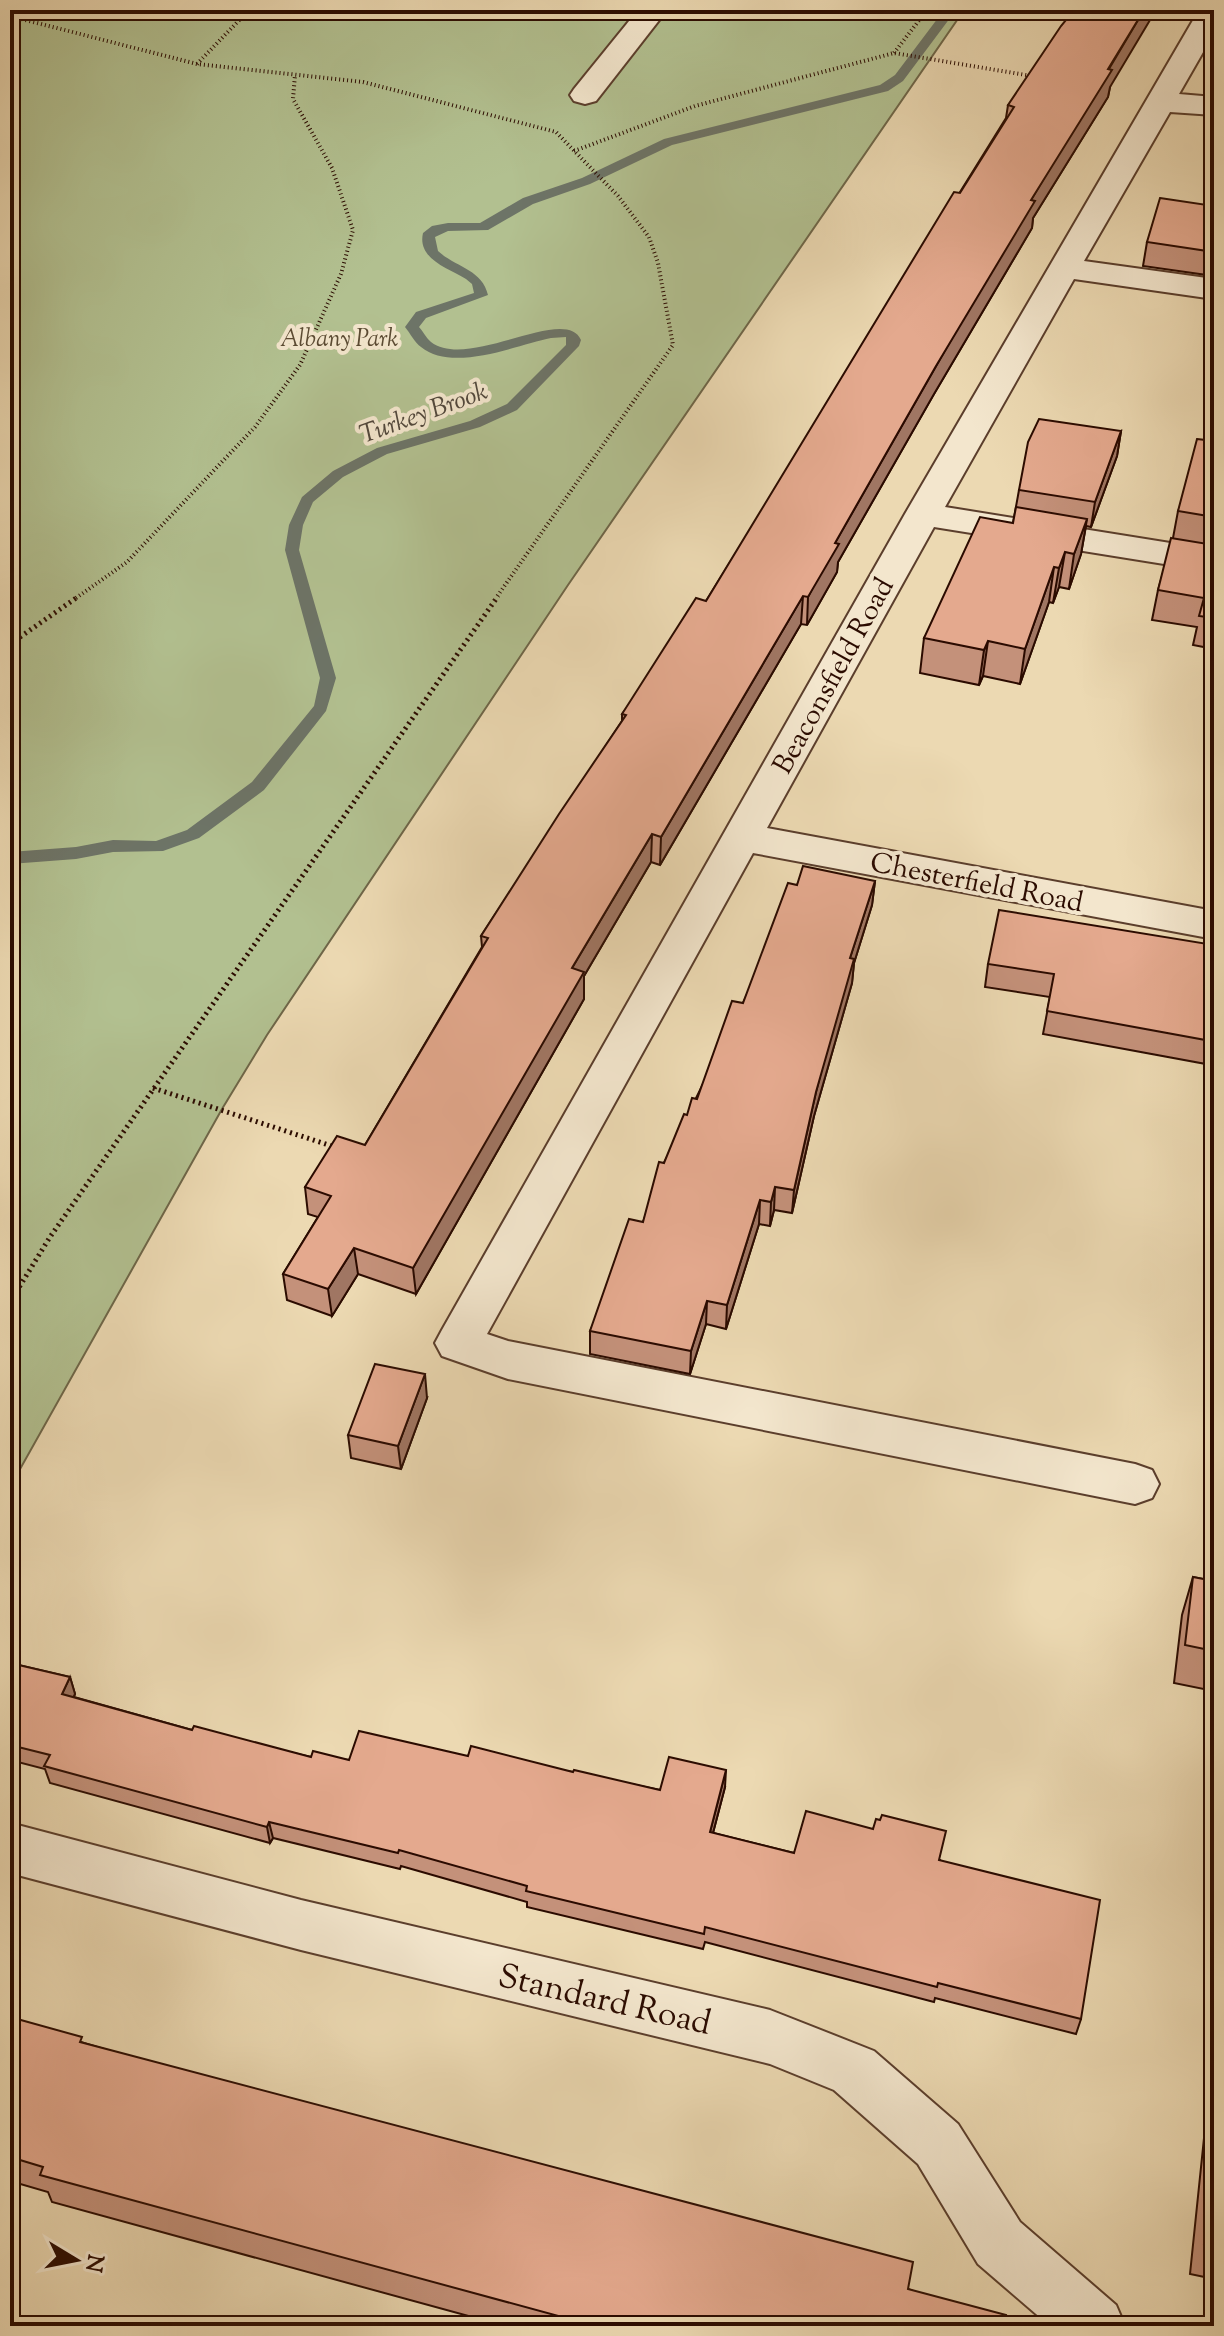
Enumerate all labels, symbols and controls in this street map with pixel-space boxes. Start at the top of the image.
park label: Albany Park [280,323,398,357]
water label: Turkey Brook [355,374,493,455]
street label: Beaconsfield Road [764,571,905,782]
street label: Chesterfield Road [866,844,1087,924]
street label: Standard Road [493,1953,716,2050]
north arrow [36,2220,116,2300]
text: N [75,2252,110,2275]

